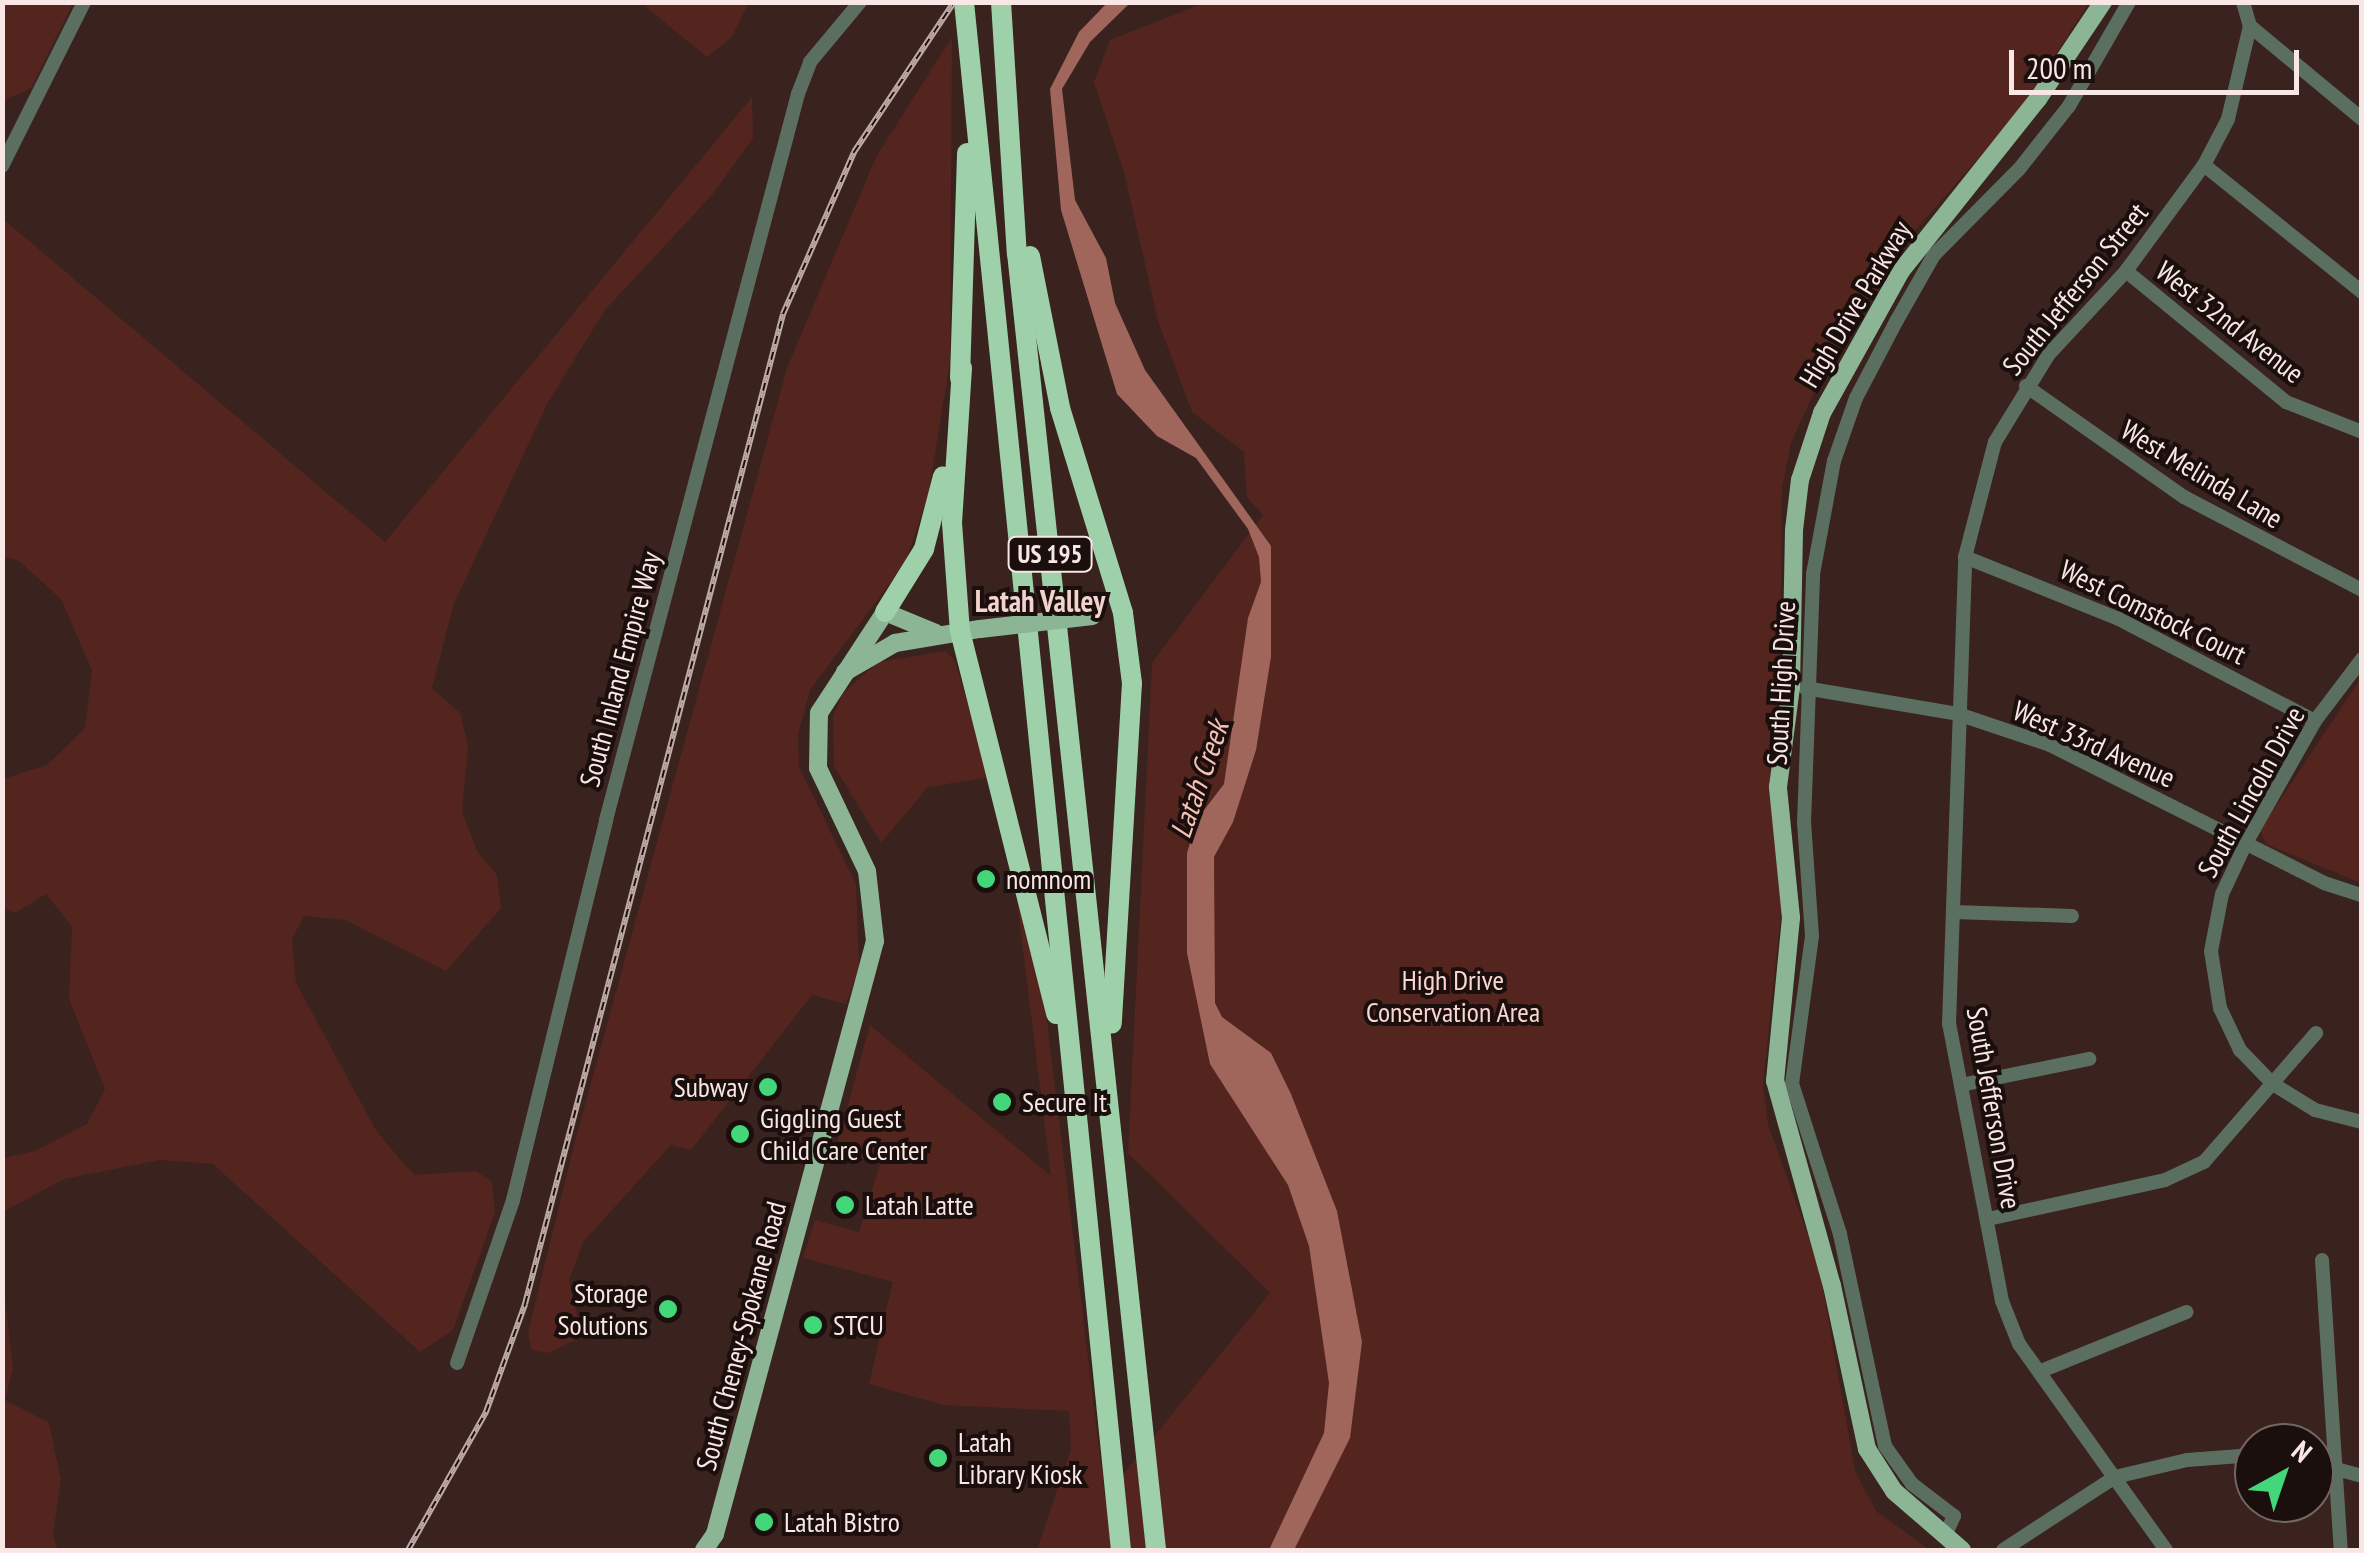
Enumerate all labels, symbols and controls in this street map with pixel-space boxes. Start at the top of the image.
scale bar [2014,30,2304,92]
text: 200 m [2026,48,2092,87]
street label: South Jefferson Street [1995,196,2155,382]
street label: High Drive Parkway [1792,215,1918,393]
street label: West 32nd Avenue [2149,254,2311,390]
street label: West Melinda Lane [2115,413,2289,535]
road number: US 195 [1008,534,1092,574]
street label: South Inland Empire Way [572,548,668,790]
street label: West Comstock Court [2054,552,2252,672]
district label: Latah Valley [974,583,1106,619]
street label: South High Drive [1760,600,1802,766]
street label: West 33rd Avenue [2008,693,2180,795]
street label: South Lincoln Drive [2190,701,2312,883]
water label: Latah Creek [1162,716,1236,842]
place label: nomnom [1006,862,1091,896]
marker: nomnom [975,868,997,890]
park label: High Drive Conservation Area [1366,963,1540,1029]
street label: South Jefferson Drive [1960,1004,2028,1212]
place label: Subway [674,1070,748,1104]
marker: Subway [757,1076,779,1098]
place label: Secure It [1022,1085,1107,1119]
marker: Secure It [991,1091,1013,1113]
place label: Giggling Guest Child Care Center [760,1101,927,1167]
marker: Giggling Guest Child Care Center [729,1123,751,1145]
place label: Latah Latte [865,1188,974,1222]
marker: Latah Latte [834,1194,856,1216]
street label: South Cheney-Spokane Road [689,1198,793,1474]
place label: Storage Solutions [558,1276,648,1342]
marker: Storage Solutions [657,1298,679,1320]
place label: STCU [833,1308,884,1342]
marker: STCU [802,1314,824,1336]
north arrow [2234,1423,2334,1523]
place label: Latah Library Kiosk [958,1425,1083,1491]
text: N [2285,1432,2320,1470]
marker: Latah Library Kiosk [927,1447,949,1469]
place label: Latah Bistro [784,1505,900,1539]
marker: Latah Bistro [753,1511,775,1533]

